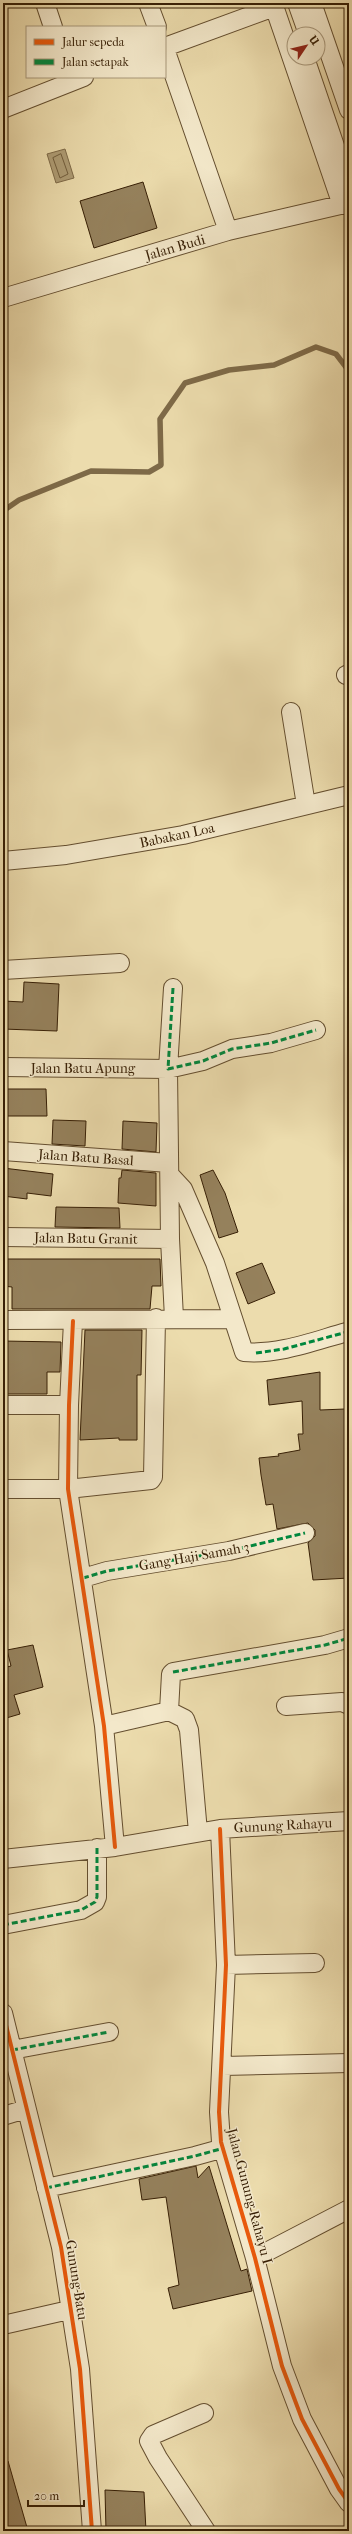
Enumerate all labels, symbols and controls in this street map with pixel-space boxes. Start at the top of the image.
legend [26,26,166,78]
north arrow [286,26,326,66]
text: U [305,32,322,48]
text: Jalur sepeda [61,35,125,49]
text: Jalan setapak [61,55,129,69]
street label: Jalan Budi [142,231,207,264]
street label: Babakan Loa [138,819,217,852]
street label: Jalan Batu Apung [30,1060,136,1077]
street label: Jalan Batu Basal [37,1146,134,1169]
street label: Jalan Batu Granit [33,1229,138,1248]
street label: Gang Haji Samah 3 [138,1538,251,1575]
street label: Gunung Rahayu [233,1814,333,1837]
street label: Jalan Gunung Rahayu I [223,2125,276,2266]
street label: Gunung Batu [62,2239,91,2321]
scale bar [28,2482,84,2508]
text: 20 m [34,2489,59,2503]

